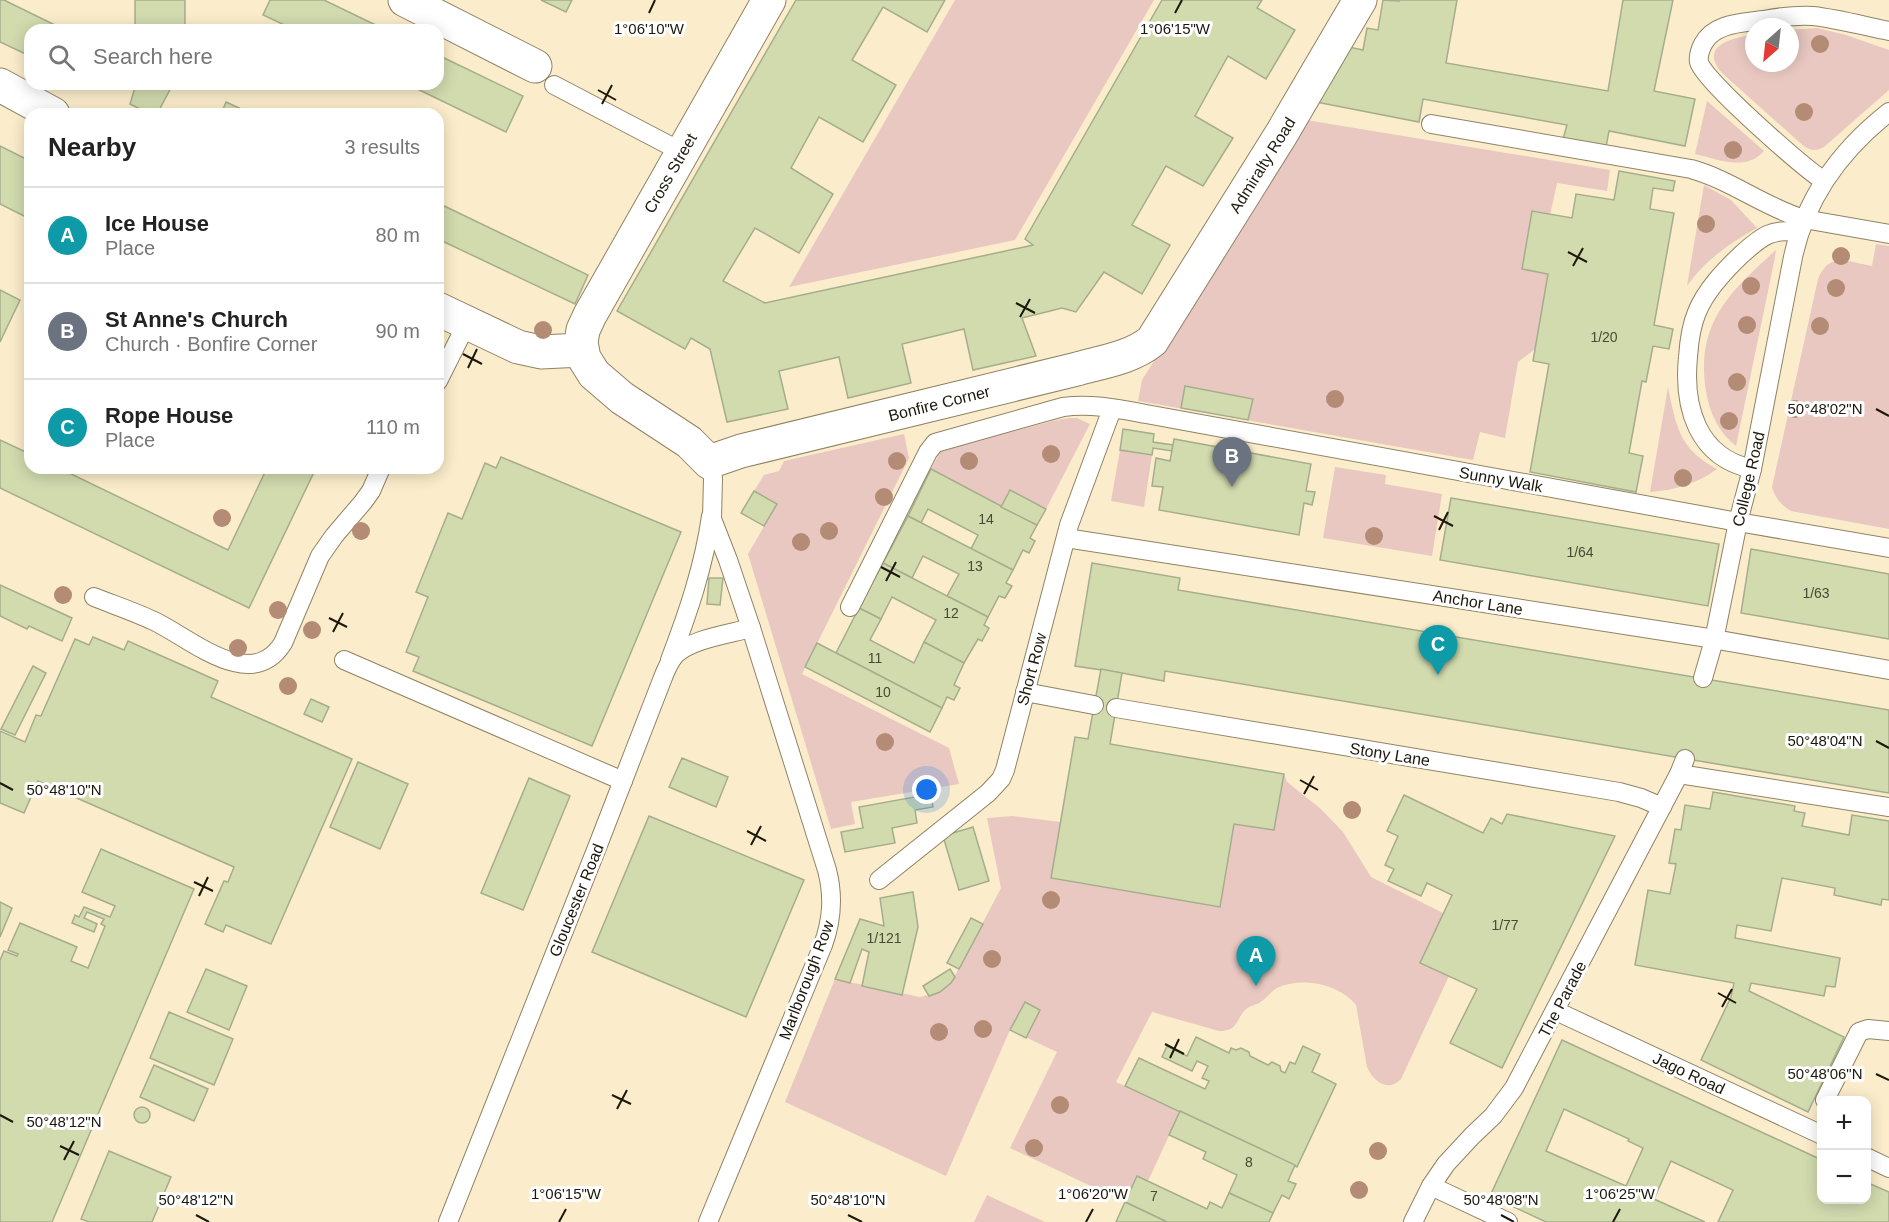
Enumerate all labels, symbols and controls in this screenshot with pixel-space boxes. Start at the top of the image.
north arrow [1745,18,1799,72]
text: 1°06'10"W [614,20,685,37]
text: 1°06'15"W [1140,20,1211,37]
search box [24,24,444,90]
icon: search [45,41,78,74]
text: Search here [93,44,213,69]
street label: Admiralty Road [1226,114,1299,216]
street label: Cross Street [641,130,700,216]
text: Nearby [48,132,136,162]
text: 3 results [344,136,420,158]
text: Ice House [105,211,209,236]
text: A [60,224,75,246]
text: 80 m [376,224,420,246]
text: Place [105,237,155,259]
text: St Anne's Church [105,307,288,332]
text: B [60,320,75,342]
text: 90 m [376,320,420,342]
house number: 1/20 [1590,329,1618,345]
text: Church · Bonfire Corner [105,333,317,355]
street label: Bonfire Corner [887,382,992,424]
text: 50°48'02"N [1787,400,1863,417]
text: Rope House [105,403,233,428]
text: C [60,416,75,438]
text: 110 m [366,416,420,438]
text: Place [105,429,155,451]
street label: College Road [1729,430,1768,528]
pin: B [1212,438,1252,487]
street label: Sunny Walk [1458,464,1545,495]
house number: 14 [978,511,994,527]
house number: 1/64 [1566,544,1594,560]
house number: 13 [967,558,983,574]
house number: 1/63 [1802,585,1830,601]
street label: Anchor Lane [1432,587,1524,618]
house number: 12 [943,605,959,621]
pin: C [1418,626,1458,675]
street label: Short Row [1014,630,1049,707]
house number: 11 [868,650,882,666]
house number: 10 [875,684,891,700]
text: 50°48'04"N [1787,732,1863,749]
street label: Stony Lane [1349,740,1431,769]
your location [912,775,941,804]
text: 50°48'10"N [26,781,102,798]
street label: Gloucester Road [546,841,607,959]
house number: 1/77 [1491,917,1519,933]
street label: Marlborough Row [776,918,837,1042]
house number: 1/121 [866,930,902,946]
pin: A [1236,936,1276,986]
street label: The Parade [1535,958,1590,1040]
street label: Jago Road [1650,1049,1727,1098]
text: 50°48'06"N [1787,1065,1863,1082]
map controls [1817,1096,1871,1204]
button: + [1817,1096,1871,1150]
text: 50°48'12"N [26,1113,102,1130]
button: − [1817,1150,1871,1204]
house number: 8 [1245,1154,1253,1170]
text: 1°06'15"W [531,1185,602,1202]
text: 1°06'20"W [1058,1185,1129,1202]
text: 1°06'25"W [1585,1185,1656,1202]
house number: 7 [1150,1188,1158,1204]
text: 50°48'12"N [158,1191,234,1208]
text: 50°48'10"N [810,1191,886,1208]
text: 50°48'08"N [1463,1191,1539,1208]

